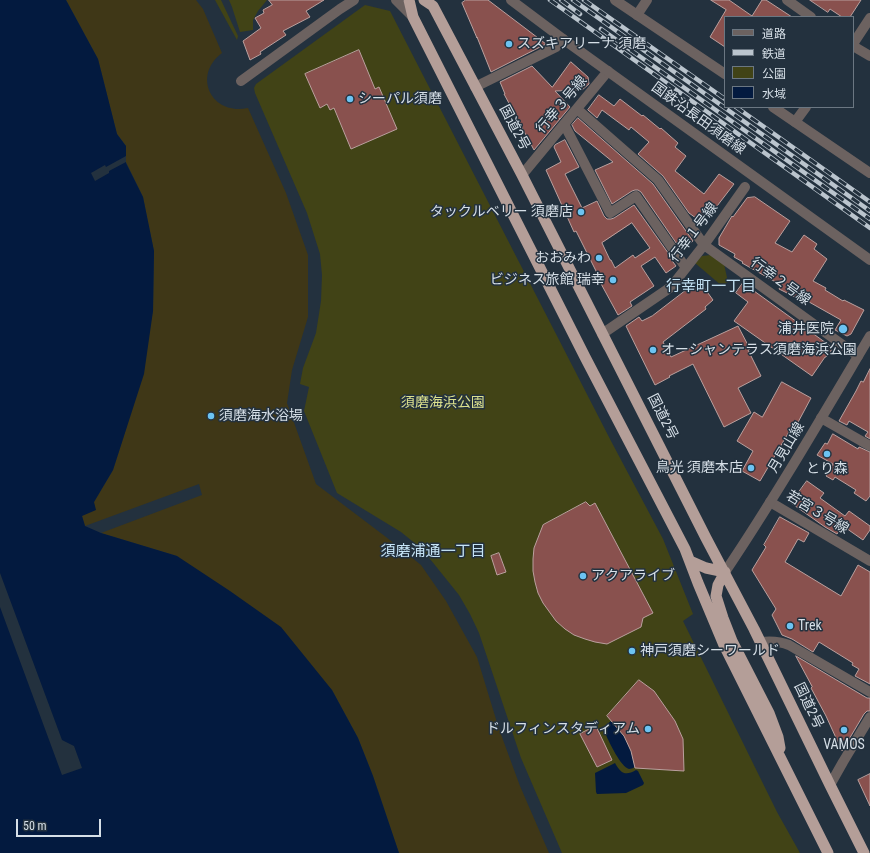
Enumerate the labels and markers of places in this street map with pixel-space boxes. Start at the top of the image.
place label: スズキアリーナ 須磨 [517,36,646,52]
marker: スズキアリーナ 須磨 [504,39,514,49]
place label: シーパル須磨 [358,91,442,107]
marker: シーパル須磨 [345,94,355,104]
place label: タックルベリー 須磨店 [430,204,573,220]
marker: タックルベリー 須磨店 [576,207,586,217]
place label: おおみわ [535,250,591,266]
marker: おおみわ [594,253,604,263]
place label: ビジネス旅館 瑞幸 [490,272,605,288]
marker: ビジネス旅館 瑞幸 [608,275,618,285]
place label: 浦井医院 [778,321,834,337]
marker: 浦井医院 [837,323,849,335]
place label: オーシャンテラス須磨海浜公園 [661,342,857,358]
marker: オーシャンテラス須磨海浜公園 [648,345,658,355]
place label: 須磨海水浴場 [219,408,303,424]
marker: 須磨海水浴場 [206,411,216,421]
marker: とり森 [822,449,832,459]
place label: 鳥光 須磨本店 [656,460,743,476]
place label: とり森 [806,461,848,477]
marker: 鳥光 須磨本店 [746,463,756,473]
place label: アクアライブ [591,568,675,584]
marker: アクアライブ [578,571,588,581]
place label: Trek [798,618,822,634]
marker: Trek [785,621,795,631]
place label: 神戸須磨シーワールド [640,643,780,659]
marker: 神戸須磨シーワールド [627,646,637,656]
place label: ドルフィンスタディアム [486,721,640,737]
marker: ドルフィンスタディアム [643,724,653,734]
marker: VAMOS [839,725,849,735]
place label: VAMOS [823,737,865,753]

